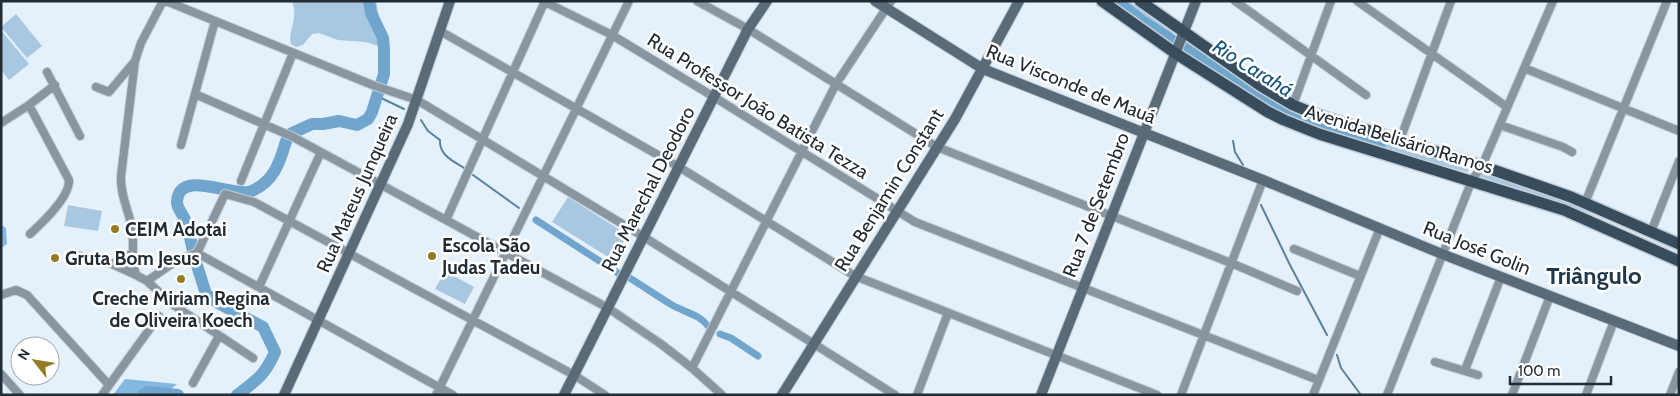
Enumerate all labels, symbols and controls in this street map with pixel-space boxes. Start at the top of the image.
street label: Rua Professor João Batista Tezza [643,28,873,184]
water label: Rio Carahá [1209,34,1297,102]
street label: Rua Visconde de Mauá [983,39,1159,129]
street label: Avenida Belisário Ramos [1302,99,1496,179]
street label: Rua Marechal Deodoro [596,103,700,275]
street label: Rua Benjamin Constant [829,104,949,276]
street label: Rua Mateus Junqueira [312,110,402,276]
street label: Rua 7 de Setembro [1058,129,1134,281]
street label: Rua José Golin [1420,216,1534,280]
place label: CEIM Adotai [125,218,227,241]
marker: CEIM Adotai [109,223,121,235]
place label: Escola São Judas Tadeu [441,234,540,279]
place label: Gruta Bom Jesus [65,247,199,270]
marker: Escola São Judas Tadeu [426,250,438,262]
marker: Gruta Bom Jesus [49,252,61,264]
district label: Triângulo [1546,261,1642,290]
marker: Creche Miriam Regina de Oliveira Koech [175,273,187,285]
place label: Creche Miriam Regina de Oliveira Koech [92,287,270,332]
north arrow [10,336,60,386]
text: N [14,345,34,363]
scale bar [1510,354,1611,386]
text: 100 m [1518,362,1560,380]

